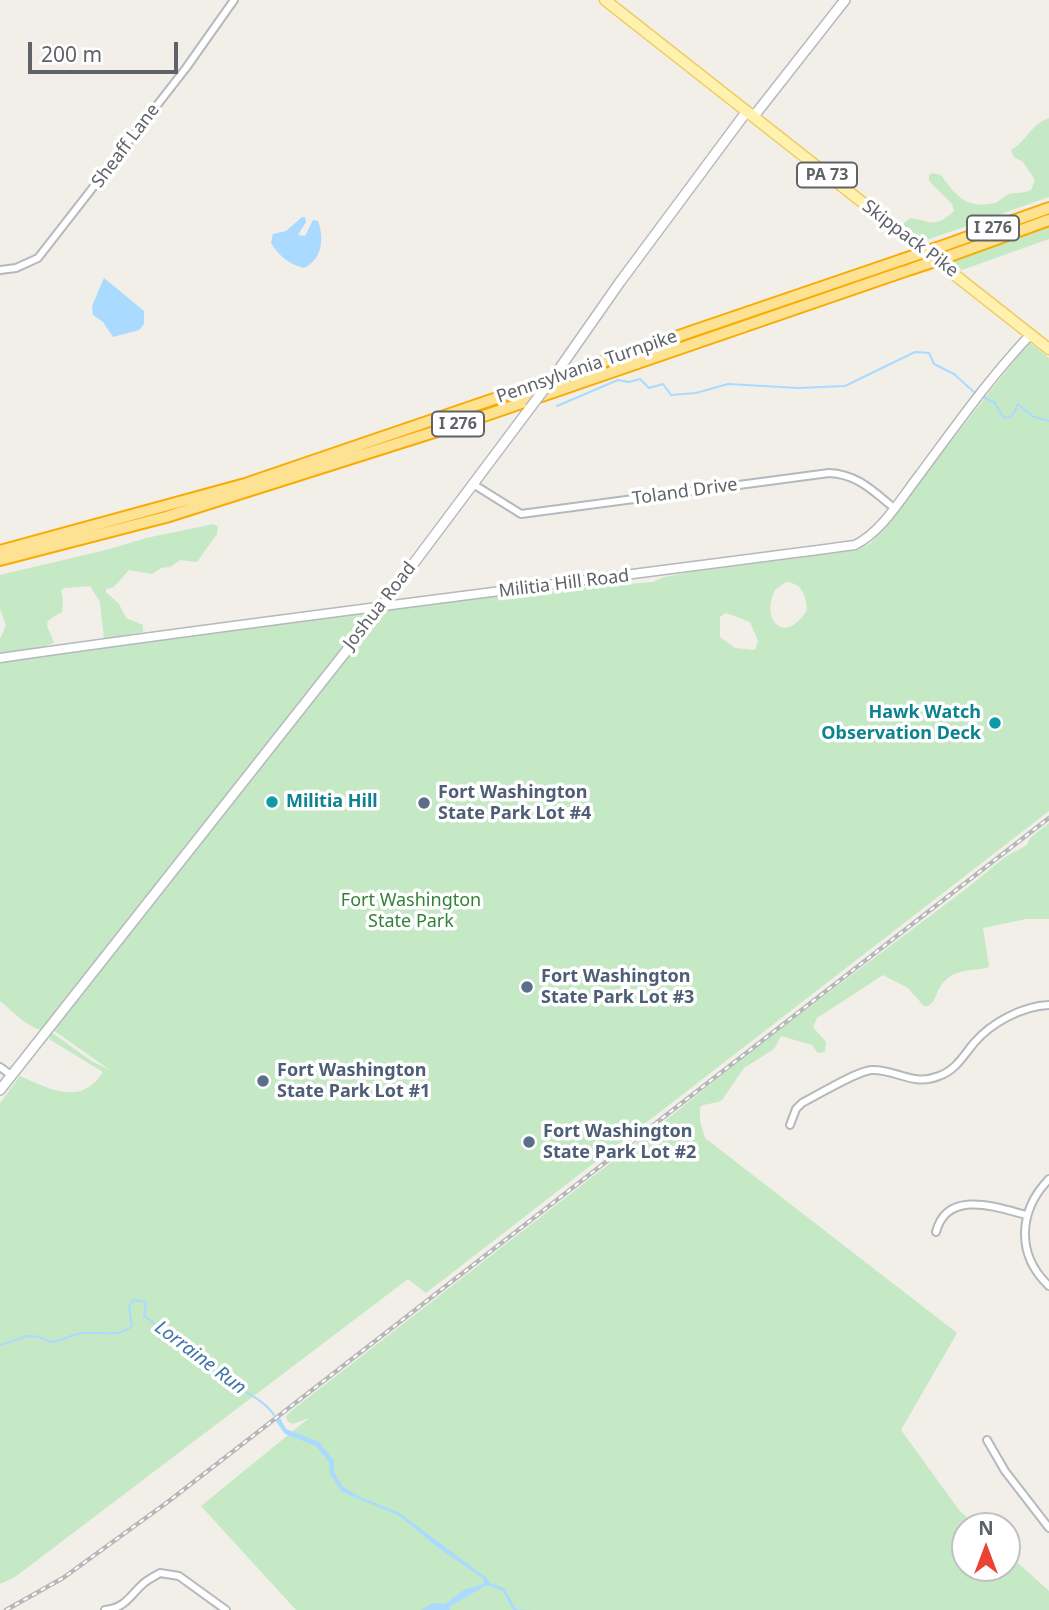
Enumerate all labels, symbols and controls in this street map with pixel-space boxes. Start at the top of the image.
scale bar [32,28,182,72]
text: 200 m [41,40,102,68]
street label: Sheaff Lane [88,100,164,192]
road number: PA 73 [797,162,857,188]
street label: Skippack Pike [858,196,962,282]
road number: I 276 [967,216,1019,240]
street label: Pennsylvania Turnpike [494,326,680,408]
road number: I 276 [432,412,484,436]
street label: Toland Drive [631,474,739,510]
street label: Joshua Road [339,558,421,654]
street label: Militia Hill Road [497,565,631,603]
place label: Hawk Watch Observation Deck [821,702,981,744]
marker: Hawk Watch Observation Deck [987,715,1003,731]
place label: Fort Washington State Park Lot #4 [438,782,591,824]
place label: Militia Hill [286,791,378,813]
marker: Militia Hill [264,794,280,810]
marker: Fort Washington State Park Lot #4 [416,795,432,811]
park label: Fort Washington State Park [341,890,481,932]
place label: Fort Washington State Park Lot #3 [541,966,694,1009]
marker: Fort Washington State Park Lot #3 [519,979,535,995]
place label: Fort Washington State Park Lot #1 [277,1060,430,1102]
marker: Fort Washington State Park Lot #1 [255,1073,271,1089]
place label: Fort Washington State Park Lot #2 [543,1121,696,1164]
marker: Fort Washington State Park Lot #2 [521,1134,537,1150]
water label: Lorraine Run [150,1316,250,1400]
north arrow [951,1512,1021,1582]
text: N [978,1515,994,1541]

